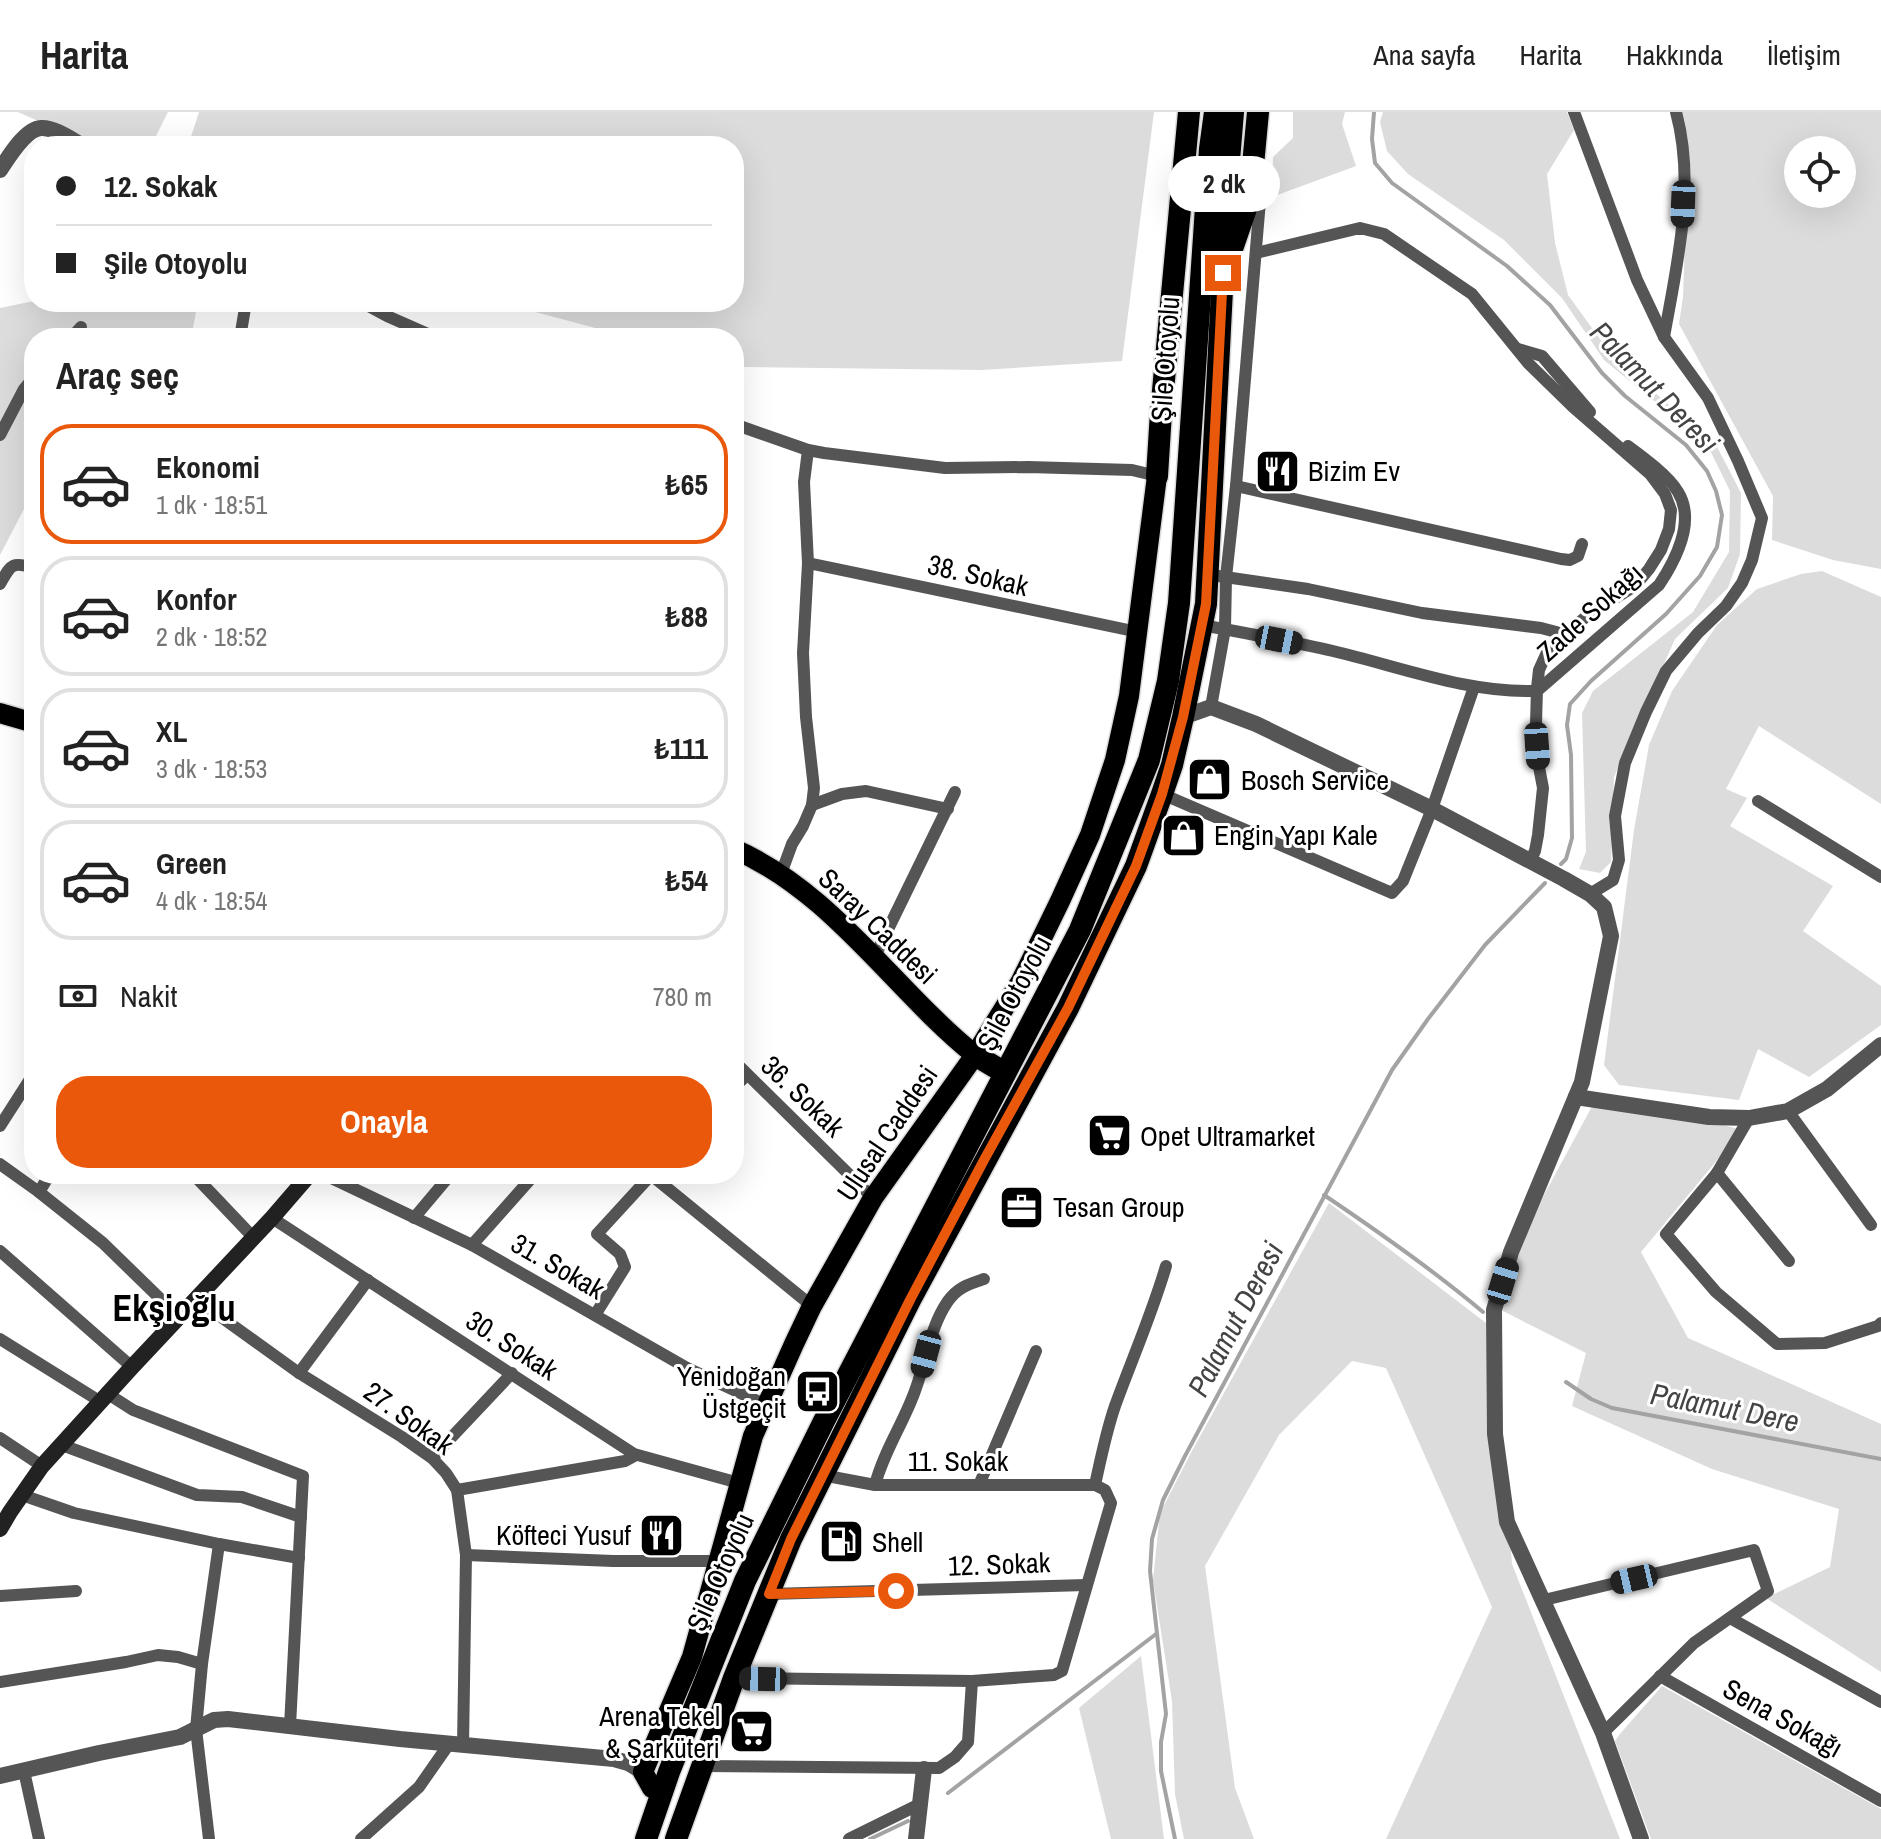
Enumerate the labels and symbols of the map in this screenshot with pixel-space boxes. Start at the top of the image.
callout: 2 dk [1167,157,1279,213]
car [1670,180,1696,228]
route end [1205,255,1241,291]
street label: Şile Otoyolu [1142,295,1188,423]
water label: Palamut Deresi [1582,312,1728,462]
restaurant icon: Bizim Ev [1253,447,1301,495]
place label: Bizim Ev [1308,452,1400,490]
street label: 38. Sokak [924,545,1033,605]
street label: Zade Sokağı [1529,554,1651,670]
car [1253,624,1305,656]
car [1523,721,1551,771]
shop icon: Bosch Service [1186,756,1234,804]
place label: Bosch Service [1241,761,1389,799]
shop icon: Engin Yapı Kale [1159,811,1207,859]
place label: Engin Yapı Kale [1214,816,1378,854]
street label: Saray Caddesi [810,860,946,992]
street label: Şile Otoyolu [968,929,1060,1057]
street label: 36. Sokak [753,1047,853,1145]
street label: Ulusal Caddesi [828,1058,946,1208]
supermarket icon: Opet Ultramarket [1085,1112,1133,1160]
place label: Opet Ultramarket [1140,1117,1315,1155]
office icon: Tesan Group [998,1183,1046,1231]
place label: Tesan Group [1053,1188,1184,1226]
street label: 31. Sokak [504,1224,612,1308]
water label: Palamut Deresi [1178,1235,1293,1403]
car [1485,1255,1521,1307]
district label: Ekşioğlu [112,1284,236,1332]
street label: 30. Sokak [459,1301,566,1389]
car [908,1328,944,1380]
place label: Yenidoğan Üstgeçit [677,1357,786,1427]
bus stop icon: Yenidoğan Üstgeçit [793,1368,841,1416]
street label: 27. Sokak [357,1373,462,1464]
water label: Palamut Dere [1647,1373,1803,1441]
street label: 11. Sokak [908,1442,1009,1480]
street label: Şile Otoyolu [677,1507,763,1637]
restaurant icon: Köfteci Yusuf [638,1511,686,1559]
place label: Köfteci Yusuf [496,1516,632,1554]
fuel station icon: Shell [817,1518,865,1566]
place label: Shell [872,1523,923,1561]
street label: 12. Sokak [947,1543,1051,1585]
car [1608,1562,1660,1596]
route start [878,1573,914,1609]
car [739,1667,787,1691]
street label: Sena Sokağı [1716,1670,1850,1766]
place label: Arena Tekel & Şarküteri [598,1697,720,1767]
supermarket icon: Arena Tekel & Şarküteri [727,1708,775,1756]

